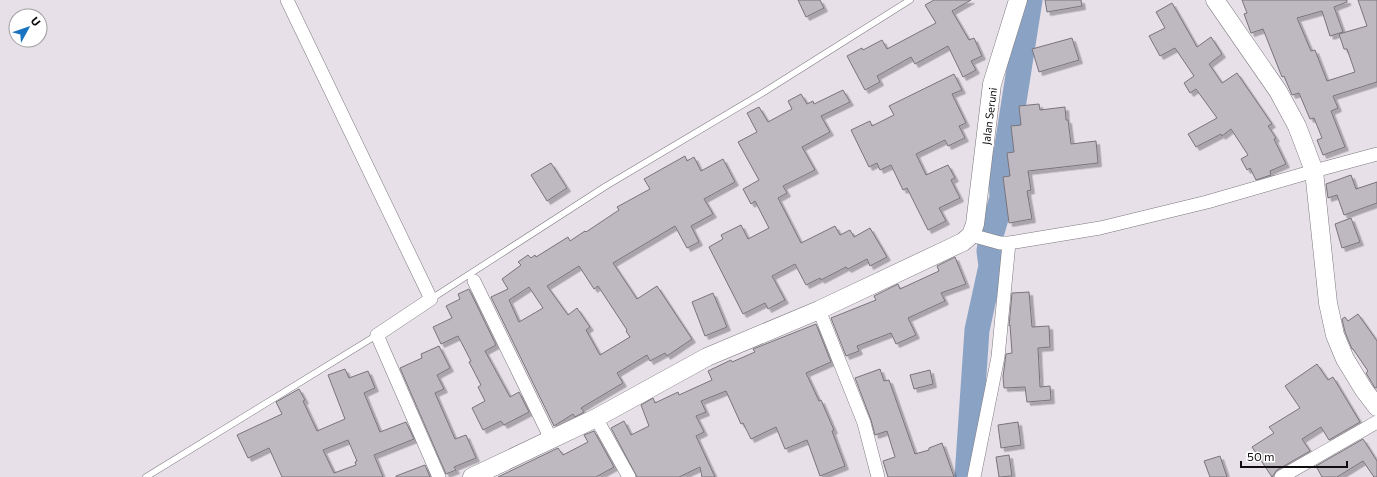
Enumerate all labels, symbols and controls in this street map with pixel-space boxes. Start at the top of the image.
north arrow [8,8,48,48]
text: U [28,14,44,28]
street label: Jalan Seruni [979,86,1000,146]
scale bar [1241,443,1347,469]
text: 50 m [1247,449,1275,463]

